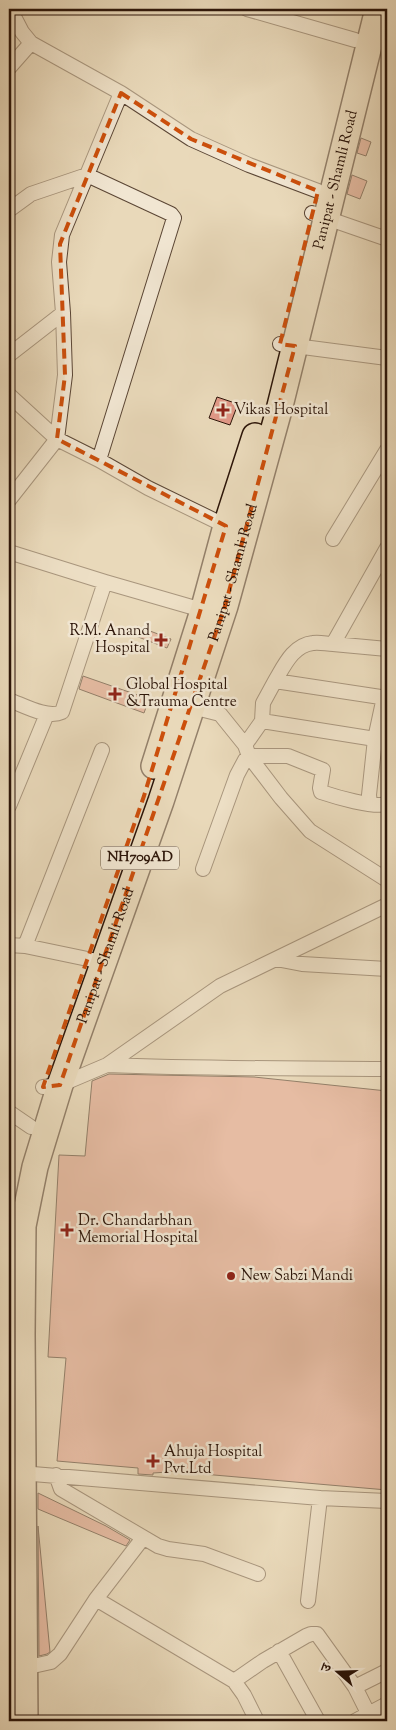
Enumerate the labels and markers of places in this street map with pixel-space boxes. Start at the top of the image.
place label: Vikas Hospital [234,400,328,421]
marker: Vikas Hospital [216,403,230,417]
place label: R.M. Anand Hospital [70,621,151,659]
marker: R.M. Anand Hospital [154,633,168,647]
place label: Global Hospital &Trauma Centre [126,675,237,713]
marker: Global Hospital &Trauma Centre [108,687,122,701]
place label: Dr. Chandarbhan Memorial Hospital [78,1211,198,1249]
marker: Dr. Chandarbhan Memorial Hospital [60,1223,74,1237]
place label: New Sabzi Mandi [241,1266,353,1287]
marker: New Sabzi Mandi [225,1270,237,1282]
place label: Ahuja Hospital Pvt.Ltd [164,1442,263,1480]
marker: Ahuja Hospital Pvt.Ltd [146,1454,160,1468]

